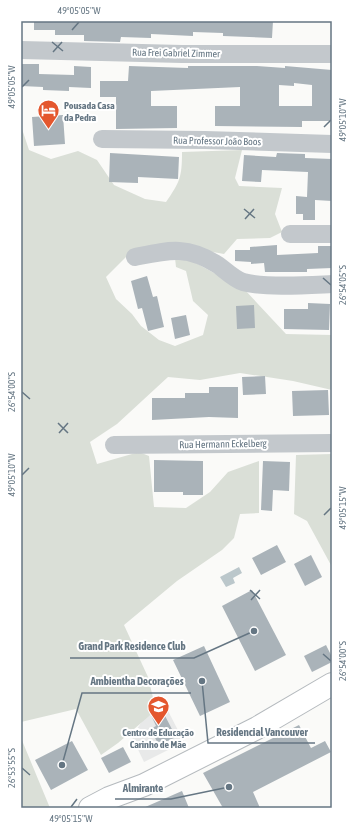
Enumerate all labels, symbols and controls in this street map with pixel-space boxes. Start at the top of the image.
text: 49°05'05"W [57,5,101,16]
street label: Rua Frei Gabriel Zimmer [132,47,221,59]
text: 49°05'05"W [6,65,17,109]
hotel icon: Pousada Casa da Pedra [35,98,61,131]
text: 49°05'10"W [337,98,348,142]
place label: Pousada Casa da Pedra [64,100,115,123]
street label: Rua Professor João Boos [173,135,262,147]
text: 26°54'05"S [337,265,348,305]
text: 26°54'00"S [6,372,17,412]
street label: Rua Hermann Eckelberg [179,438,268,450]
text: 49°05'10"W [6,453,17,497]
text: 49°05'15"W [337,486,348,530]
callout: Grand Park Residence Club [70,635,194,658]
text: Grand Park Residence Club [78,640,186,652]
text: 26°54'00"S [337,641,348,681]
callout: Ambientha Decorações [82,670,191,693]
text: Ambientha Decorações [89,675,184,687]
school or university icon: Centro de Educação Carinho de Mãe [145,693,171,726]
callout: Residencial Vancouver [208,720,315,743]
text: Residencial Vancouver [216,726,308,738]
place label: Centro de Educação Carinho de Mãe [122,727,194,750]
text: 26°53'55"S [6,748,17,788]
callout: Almirante [115,776,171,799]
text: Almirante [122,782,163,794]
text: 49°05'15"W [49,813,93,824]

